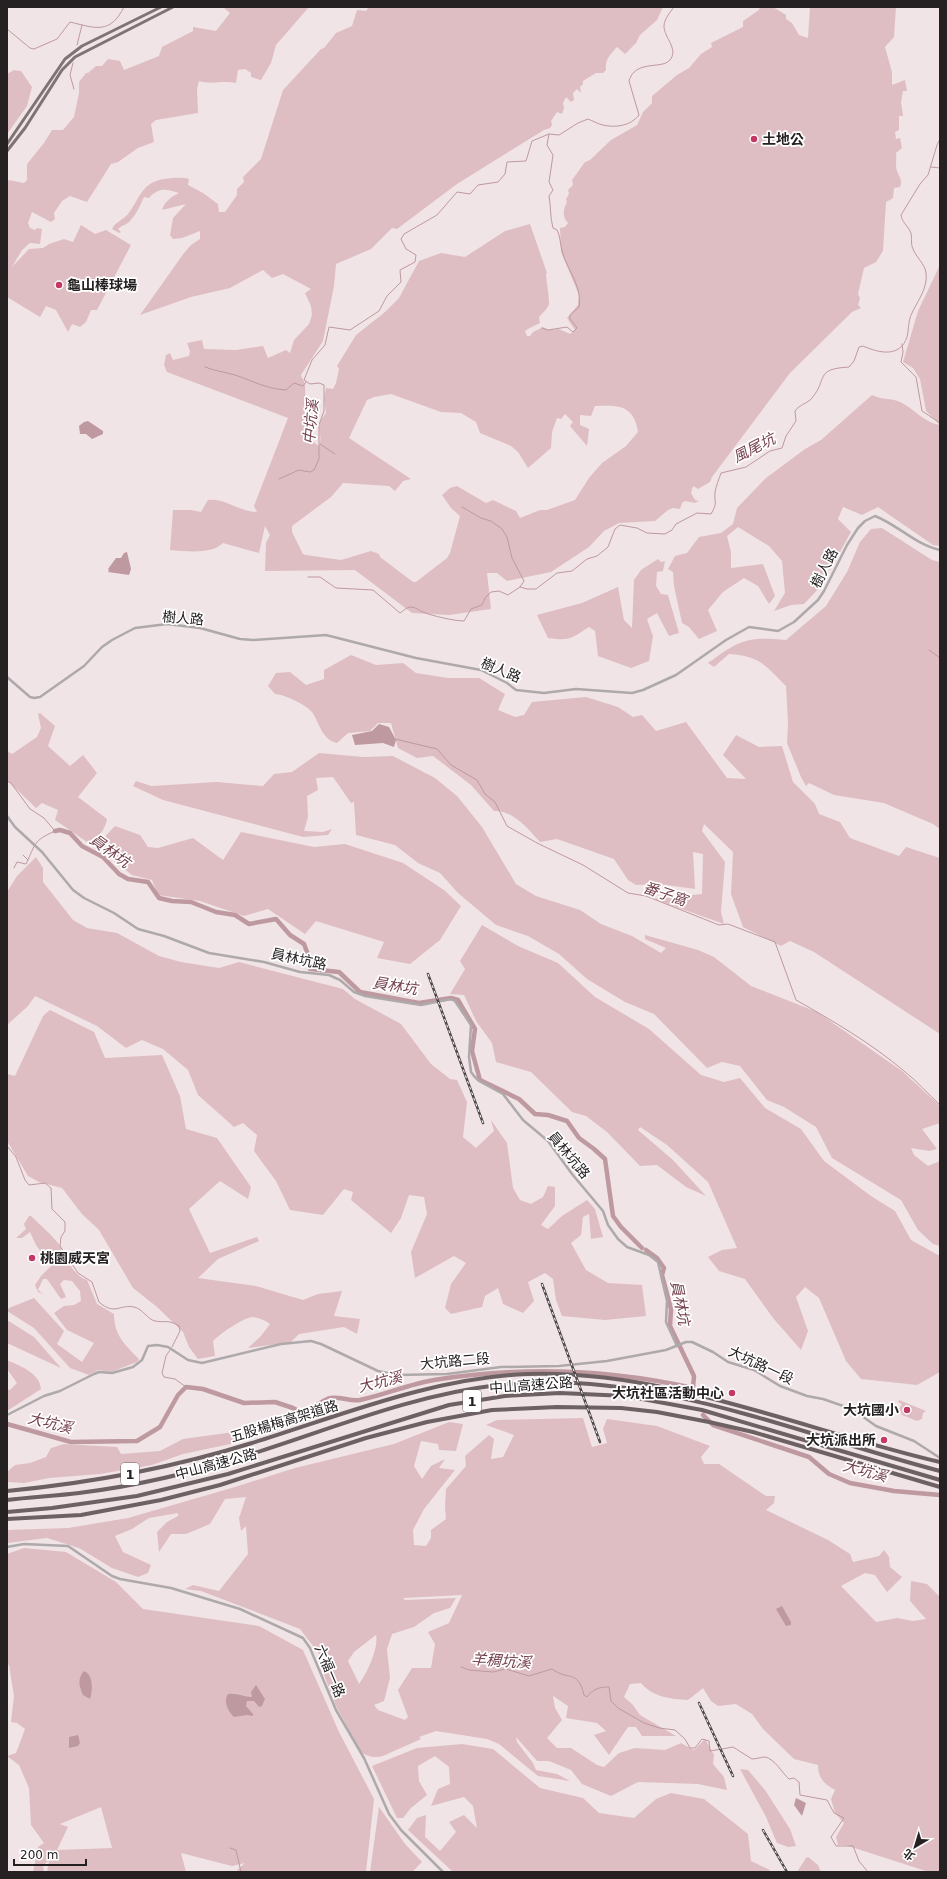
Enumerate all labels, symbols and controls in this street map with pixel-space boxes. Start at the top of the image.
place label: 土地公 [762,131,804,147]
marker: 土地公 [749,134,759,144]
place label: 龜山棒球場 [67,277,137,293]
marker: 龜山棒球場 [54,280,64,290]
water label: 中坑溪 [300,397,322,445]
water label: 風尾坑 [730,429,780,466]
street label: 樹人路 [807,546,841,590]
street label: 樹人路 [161,608,205,628]
street label: 樹人路 [479,654,523,686]
water label: 員林坑 [87,830,135,873]
water label: 番子窩 [641,878,691,910]
street label: 員林坑路 [270,945,328,973]
water label: 員林坑 [371,974,421,999]
street label: 員林坑路 [545,1128,593,1182]
place label: 桃園威天宮 [40,1250,110,1266]
marker: 桃園威天宮 [27,1253,37,1263]
water label: 員林坑 [667,1279,694,1329]
street label: 大坑路一段 [726,1343,796,1387]
street label: 大坑路二段 [419,1350,491,1372]
water label: 大坑溪 [356,1367,406,1396]
street label: 中山高速公路 [489,1374,573,1396]
place label: 大坑社區活動中心 [612,1385,724,1401]
marker: 大坑社區活動中心 [727,1388,737,1398]
road number: 1 [463,1390,481,1412]
street label: 五股楊梅高架道路 [228,1397,340,1445]
place label: 大坑國小 [843,1402,899,1418]
marker: 大坑國小 [902,1405,912,1415]
water label: 大坑溪 [26,1409,76,1438]
place label: 大坑派出所 [806,1432,876,1448]
marker: 大坑派出所 [879,1435,889,1445]
street label: 中山高速公路 [173,1445,259,1483]
water label: 大坑溪 [841,1456,891,1486]
road number: 1 [121,1463,139,1485]
street label: 六福一路 [312,1642,348,1700]
water label: 羊稠坑溪 [470,1650,534,1672]
north arrow [895,1827,935,1867]
scale bar [14,1841,86,1867]
text: 北 [901,1846,917,1863]
text: 200 m [20,1848,58,1862]

